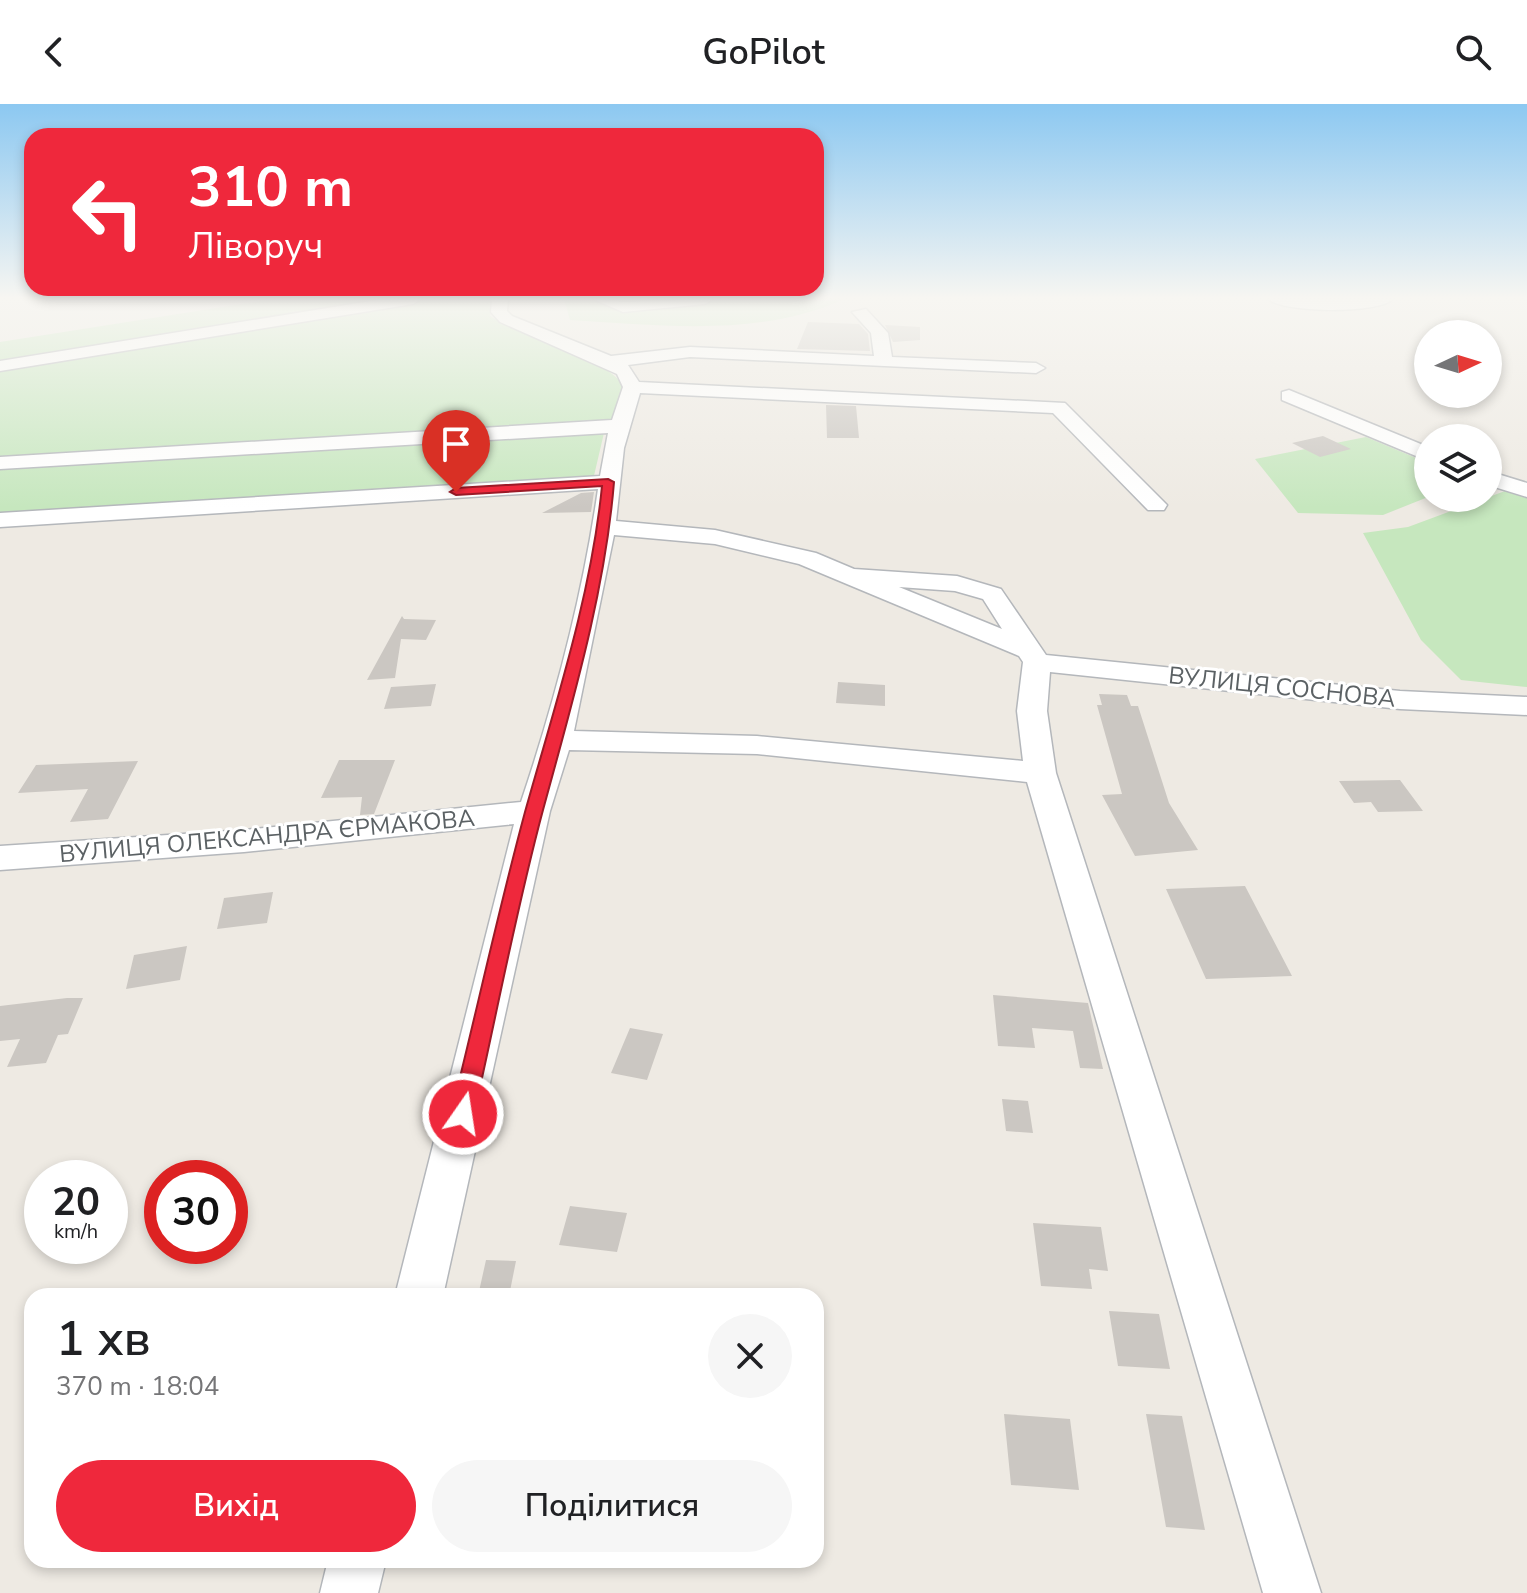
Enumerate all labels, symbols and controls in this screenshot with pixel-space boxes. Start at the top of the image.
text: GoPilot [702,28,825,77]
icon: back [32,30,76,74]
icon: search [1451,30,1495,74]
text: 310 m [188,149,353,226]
icon: left [56,160,160,264]
text: Ліворуч [188,222,323,271]
north arrow [1414,320,1502,408]
map controls [1414,320,1502,512]
pin [422,410,490,492]
icon: arrive [434,422,478,466]
button: layers [1414,424,1502,512]
street label: ВУЛИЦЯ СОСНОВА [1167,659,1398,715]
street label: ВУЛИЦЯ ОЛЕКСАНДРА ЄРМАКОВА [58,802,477,870]
position arrow [421,1072,505,1156]
speed limit sign: 30 [144,1160,248,1264]
text: 20 [52,1175,100,1229]
text: km/h [54,1218,98,1245]
text: 1 хв [56,1306,150,1372]
button: close [708,1314,792,1398]
text: 370 m · 18:04 [56,1369,219,1404]
button: Вихід [56,1460,416,1552]
button: Поділитися [432,1460,792,1552]

